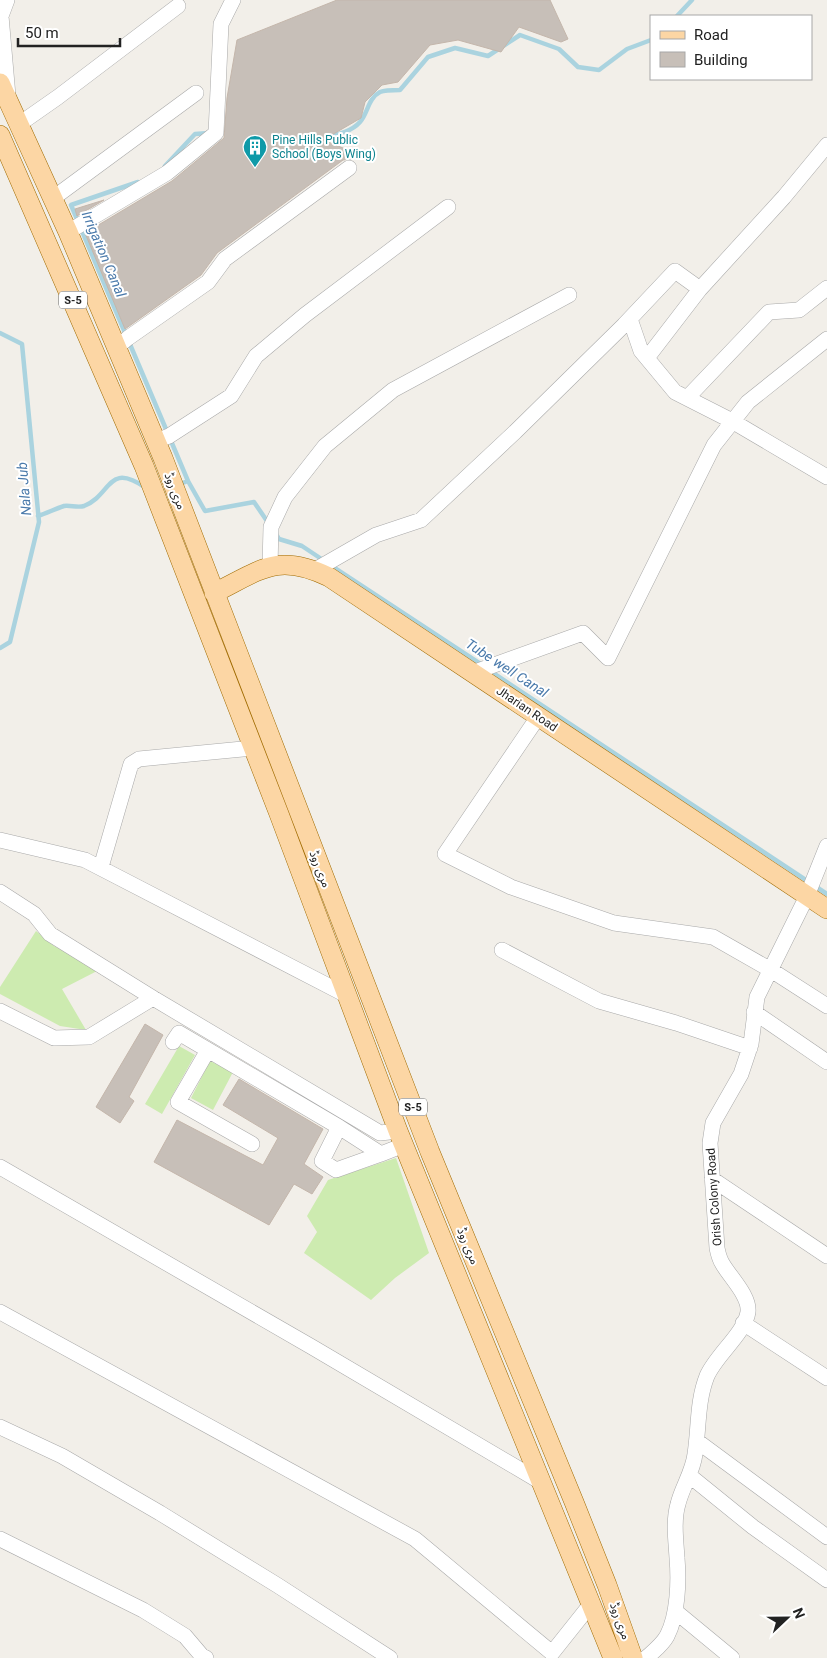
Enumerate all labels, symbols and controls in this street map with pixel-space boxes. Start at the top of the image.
scale bar [18,15,120,47]
legend [650,15,812,80]
text: 50 m [25,24,59,42]
text: Road [694,26,728,44]
text: Building [694,51,748,69]
place label: Pine Hills Public School (Boys Wing) [272,133,376,161]
building icon: Pine Hills Public School (Boys Wing) [242,134,268,168]
water label: Irrigation Canal [79,209,130,300]
road number: S-5 [59,292,87,308]
water label: Nala Jub [14,461,34,517]
street label: مری روڈ [162,470,189,512]
water label: Tube well Canal [463,635,552,701]
street label: Jharian Road [494,684,560,734]
street label: مری روڈ [307,848,334,890]
road number: S-5 [399,1098,427,1116]
street label: Orish Colony Road [704,1148,724,1246]
street label: مری روڈ [454,1225,482,1267]
north arrow [762,1593,812,1643]
street label: مری روڈ [607,1600,633,1642]
text: N [790,1606,808,1621]

